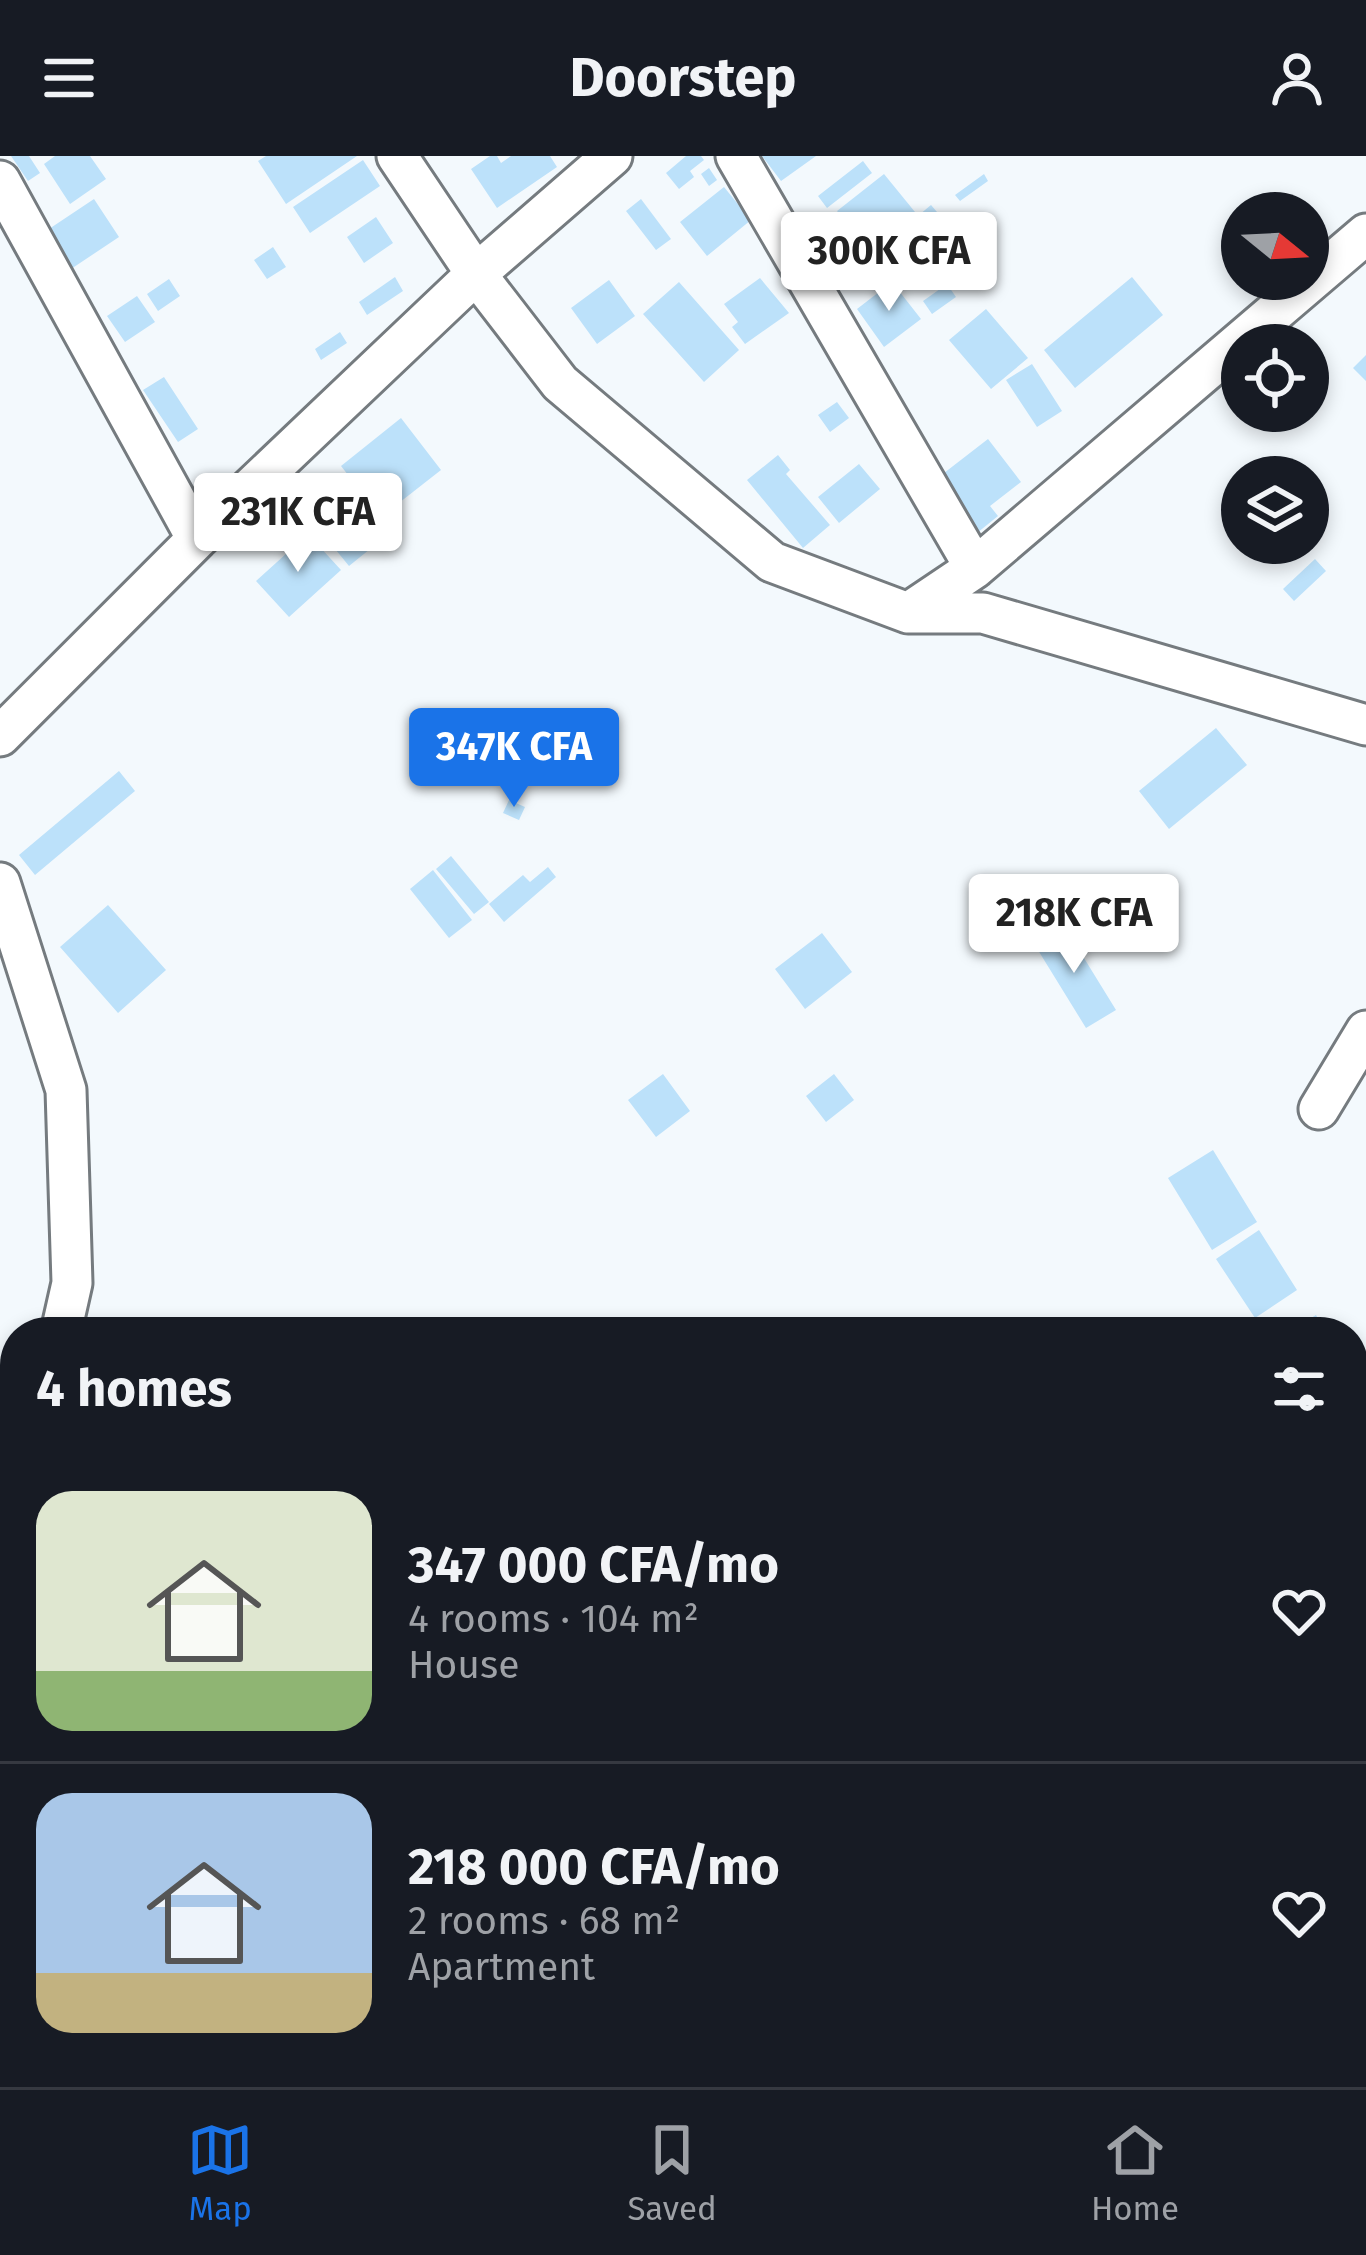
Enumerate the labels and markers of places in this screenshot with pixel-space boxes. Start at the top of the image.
pin: 300K CFA [765,212,1013,314]
pin: 231K CFA [174,473,422,575]
pin: 347K CFA [390,708,638,810]
pin: 218K CFA [950,874,1198,976]

